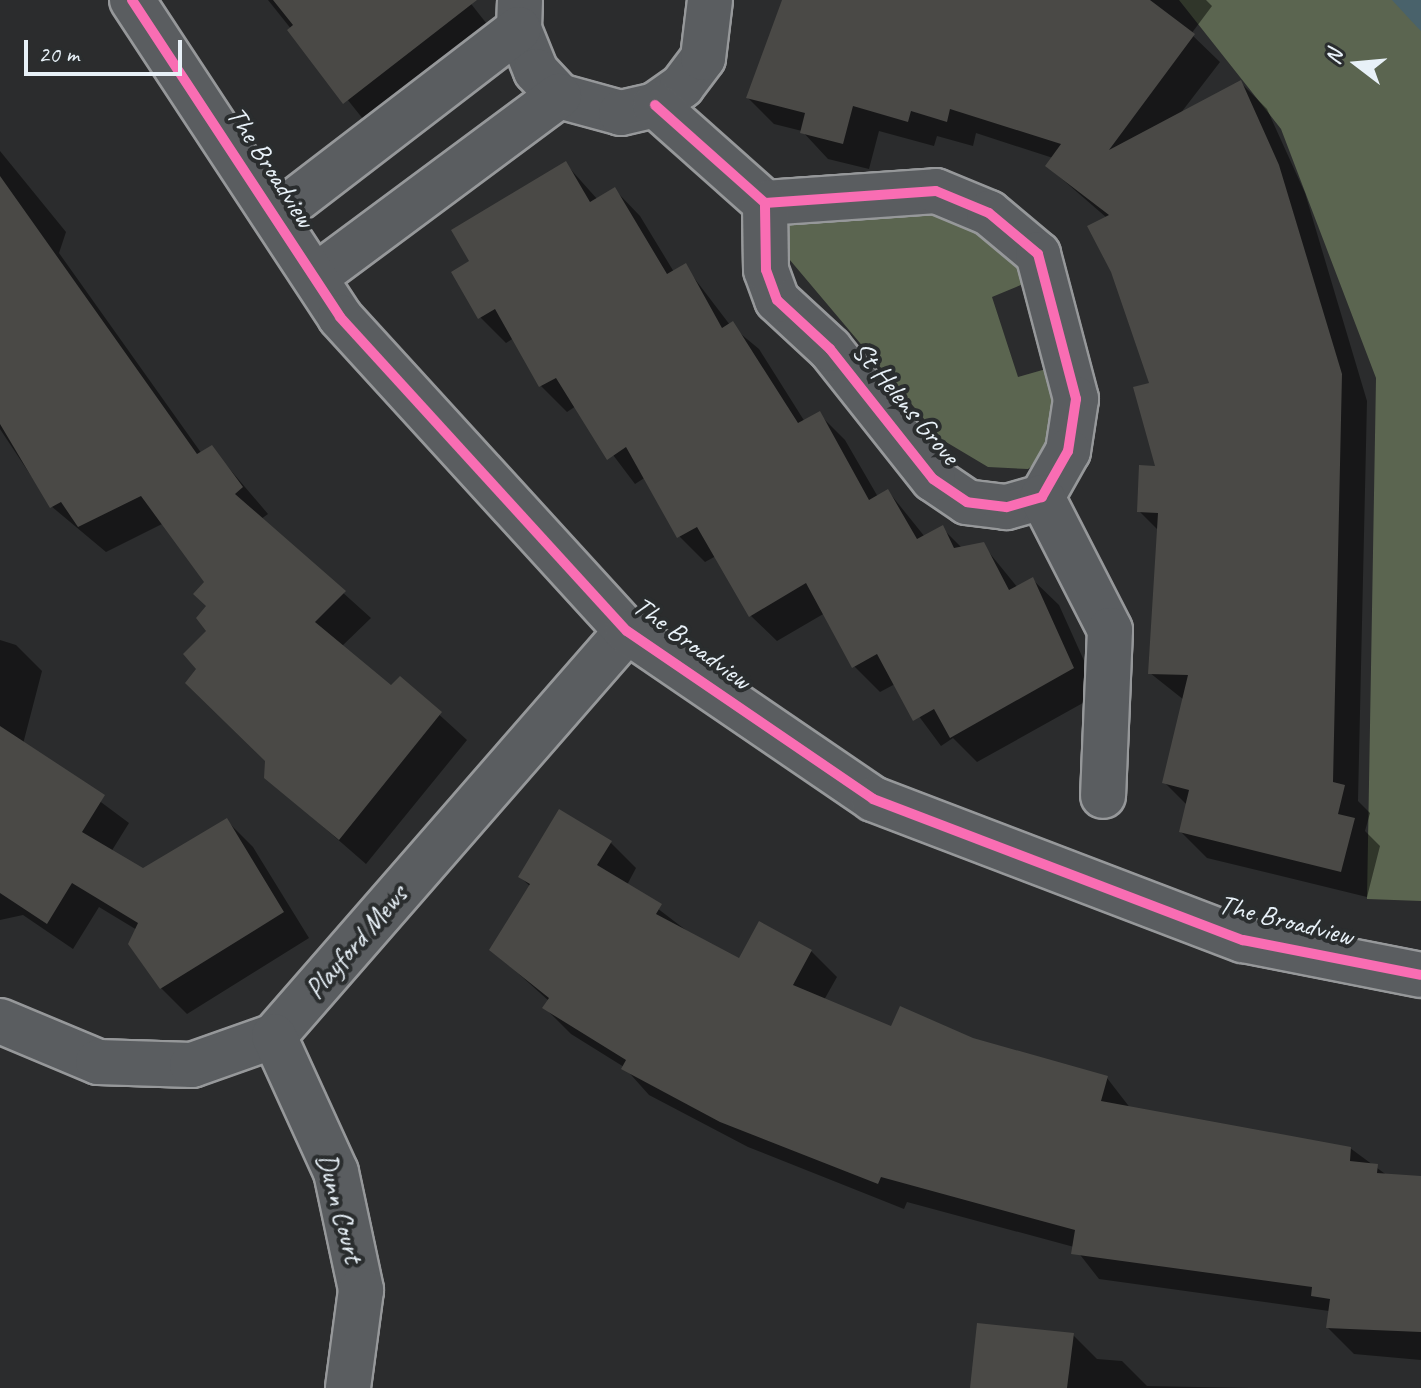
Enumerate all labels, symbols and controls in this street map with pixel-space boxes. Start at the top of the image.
scale bar [28,24,186,74]
north arrow [1317,24,1397,104]
text: 20 m [38,39,79,69]
text: N [1319,47,1349,68]
street label: The Broadview [220,100,322,234]
street label: St Helens Grove [845,335,967,471]
street label: The Broadview [627,589,757,697]
street label: Playford Mews [298,879,414,1005]
street label: The Broadview [1215,887,1357,953]
street label: Dunn Court [309,1150,371,1266]

